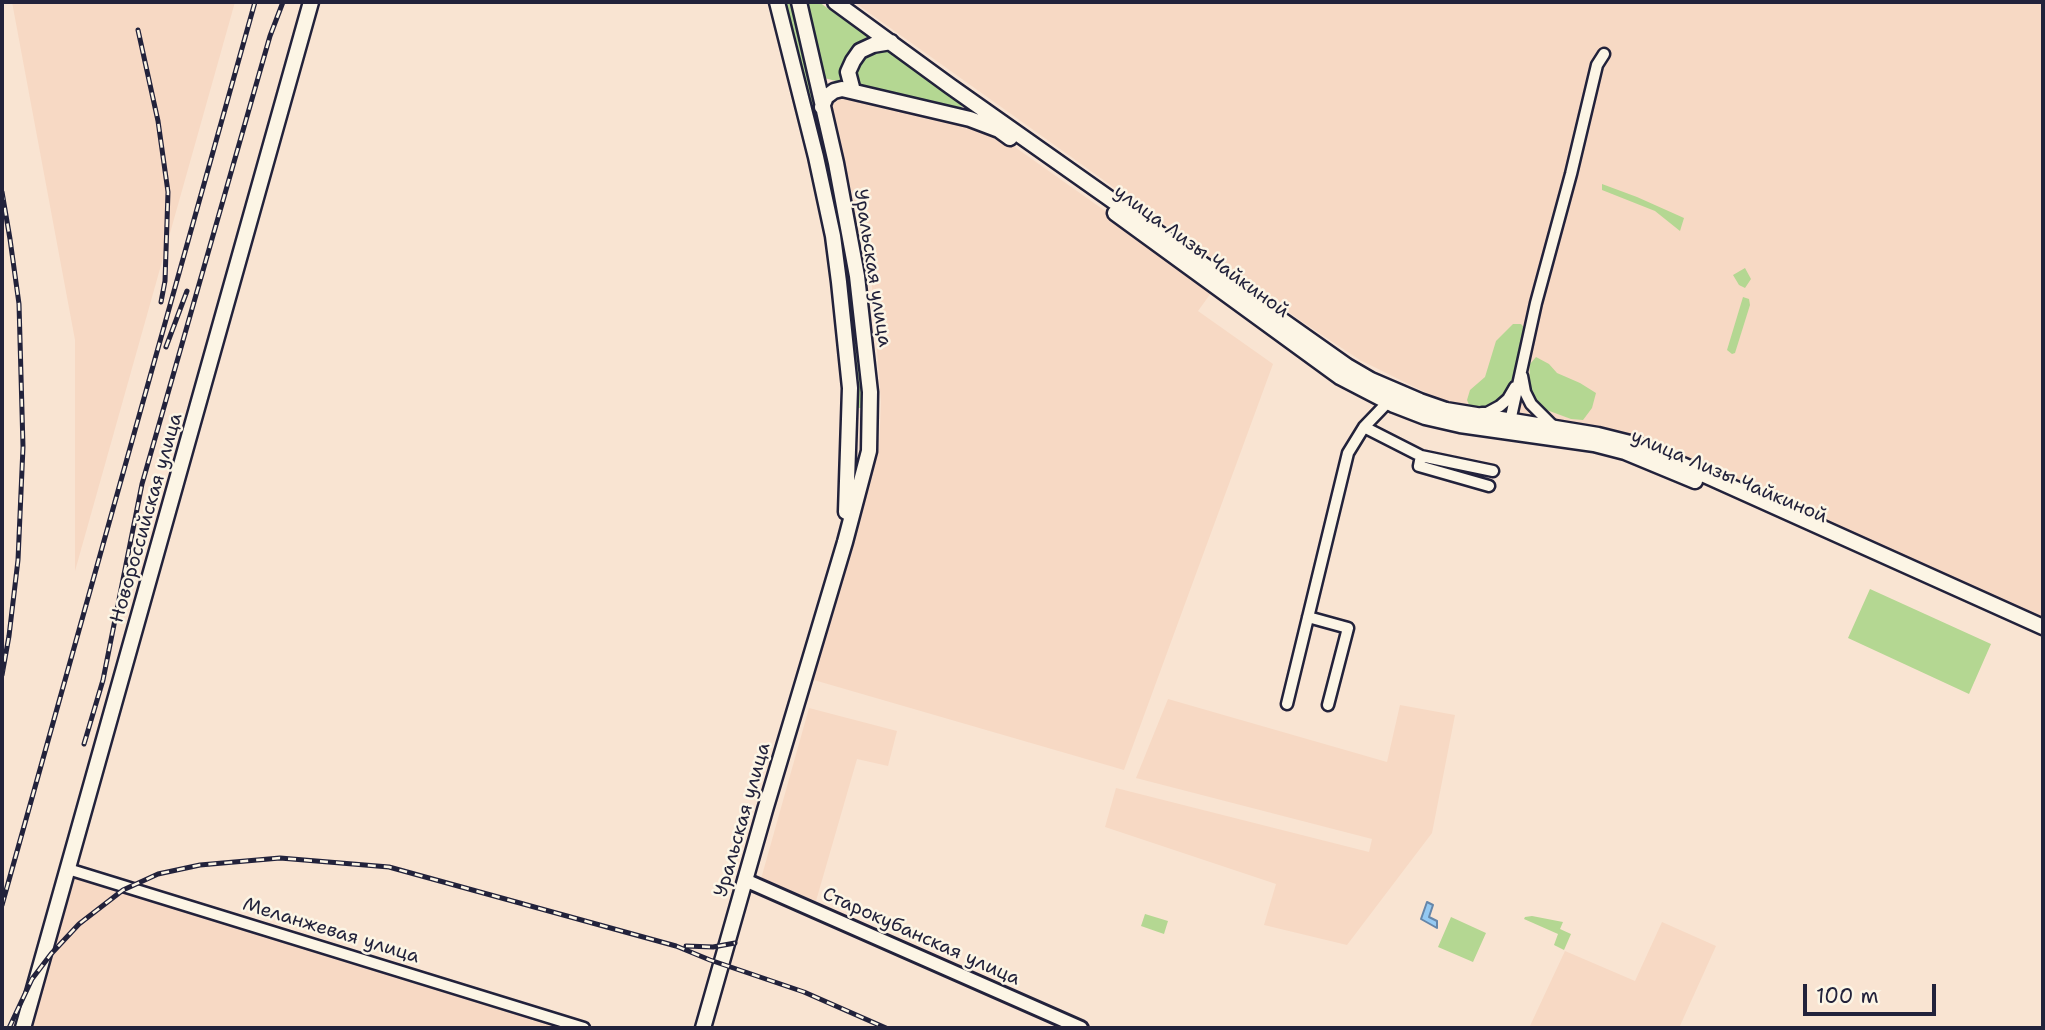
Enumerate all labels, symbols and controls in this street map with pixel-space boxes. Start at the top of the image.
street label: улица Лизы Чайкиной [1109,181,1293,323]
street label: Уральская улица [848,187,896,349]
street label: Новороссийская улица [106,411,188,625]
street label: улица Лизы Чайкиной [1627,425,1831,529]
street label: Уральская улица [710,740,776,900]
street label: Старокубанская улица [819,883,1023,991]
street label: Меланжевая улица [240,893,422,969]
scale bar [1807,970,1940,1014]
text: 100 m [1816,982,1879,1010]

